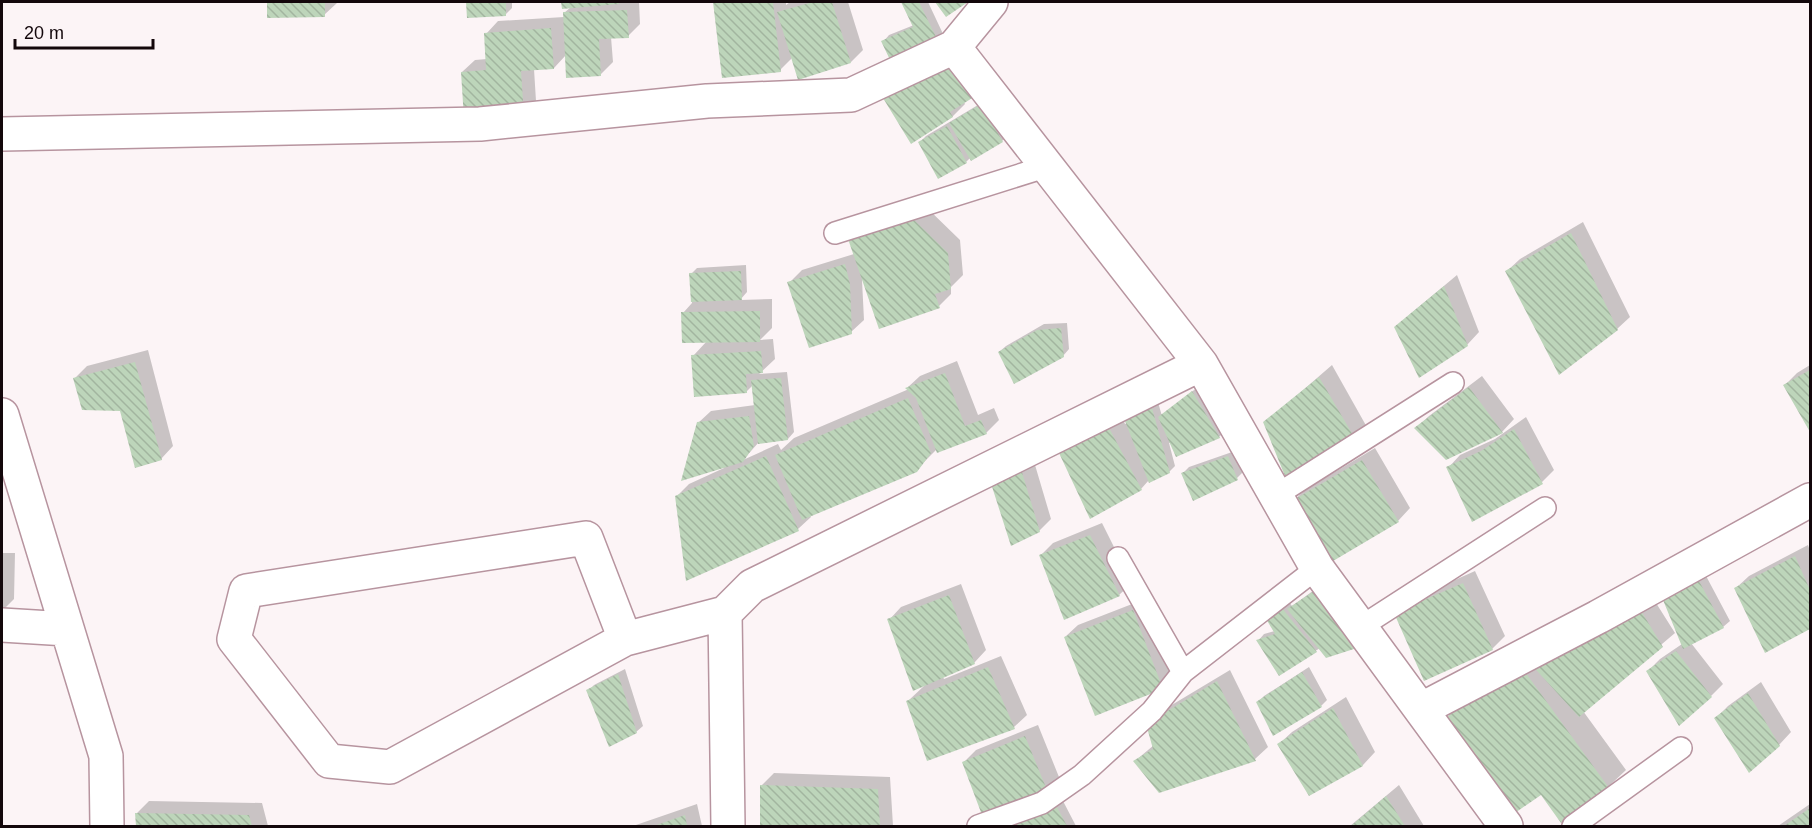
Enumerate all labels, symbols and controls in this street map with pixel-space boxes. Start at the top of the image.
scale bar [15,12,153,50]
text: 20 m [24,23,64,43]

